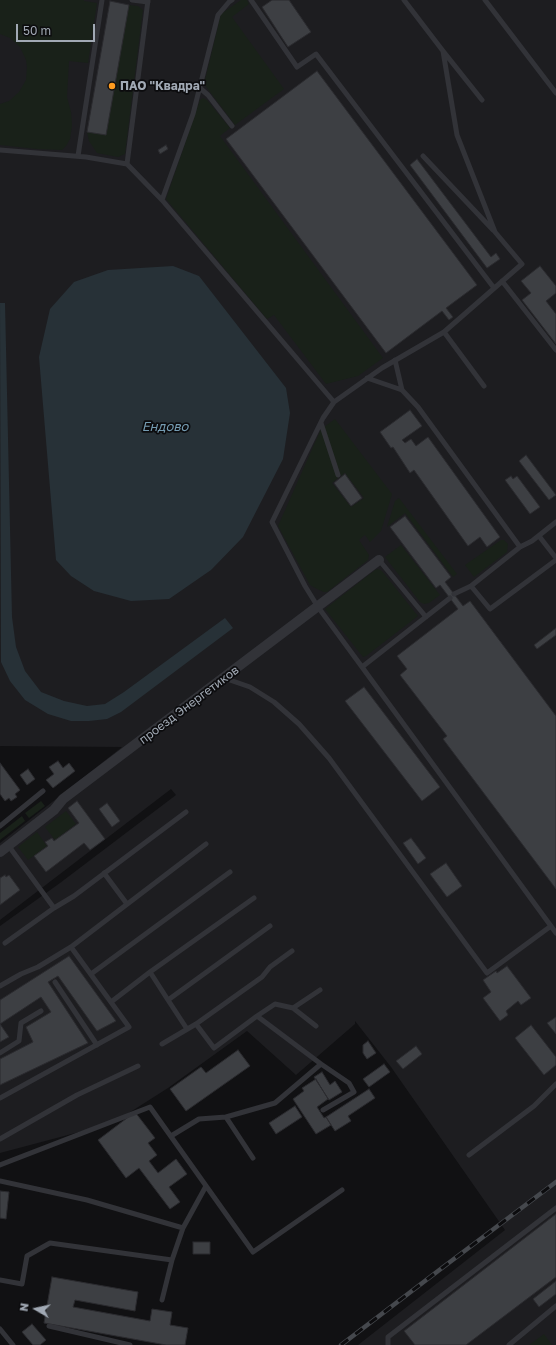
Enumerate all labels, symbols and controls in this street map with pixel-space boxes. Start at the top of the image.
scale bar [18,16,97,42]
text: 50 m [23,23,51,38]
place label: ПАО "Квадра" [120,79,205,93]
marker: ПАО "Квадра" [107,81,117,91]
water label: Ендово [142,419,188,435]
street label: проезд Энергетиков [136,663,242,747]
north arrow [16,1289,56,1329]
text: N [17,1302,31,1312]

